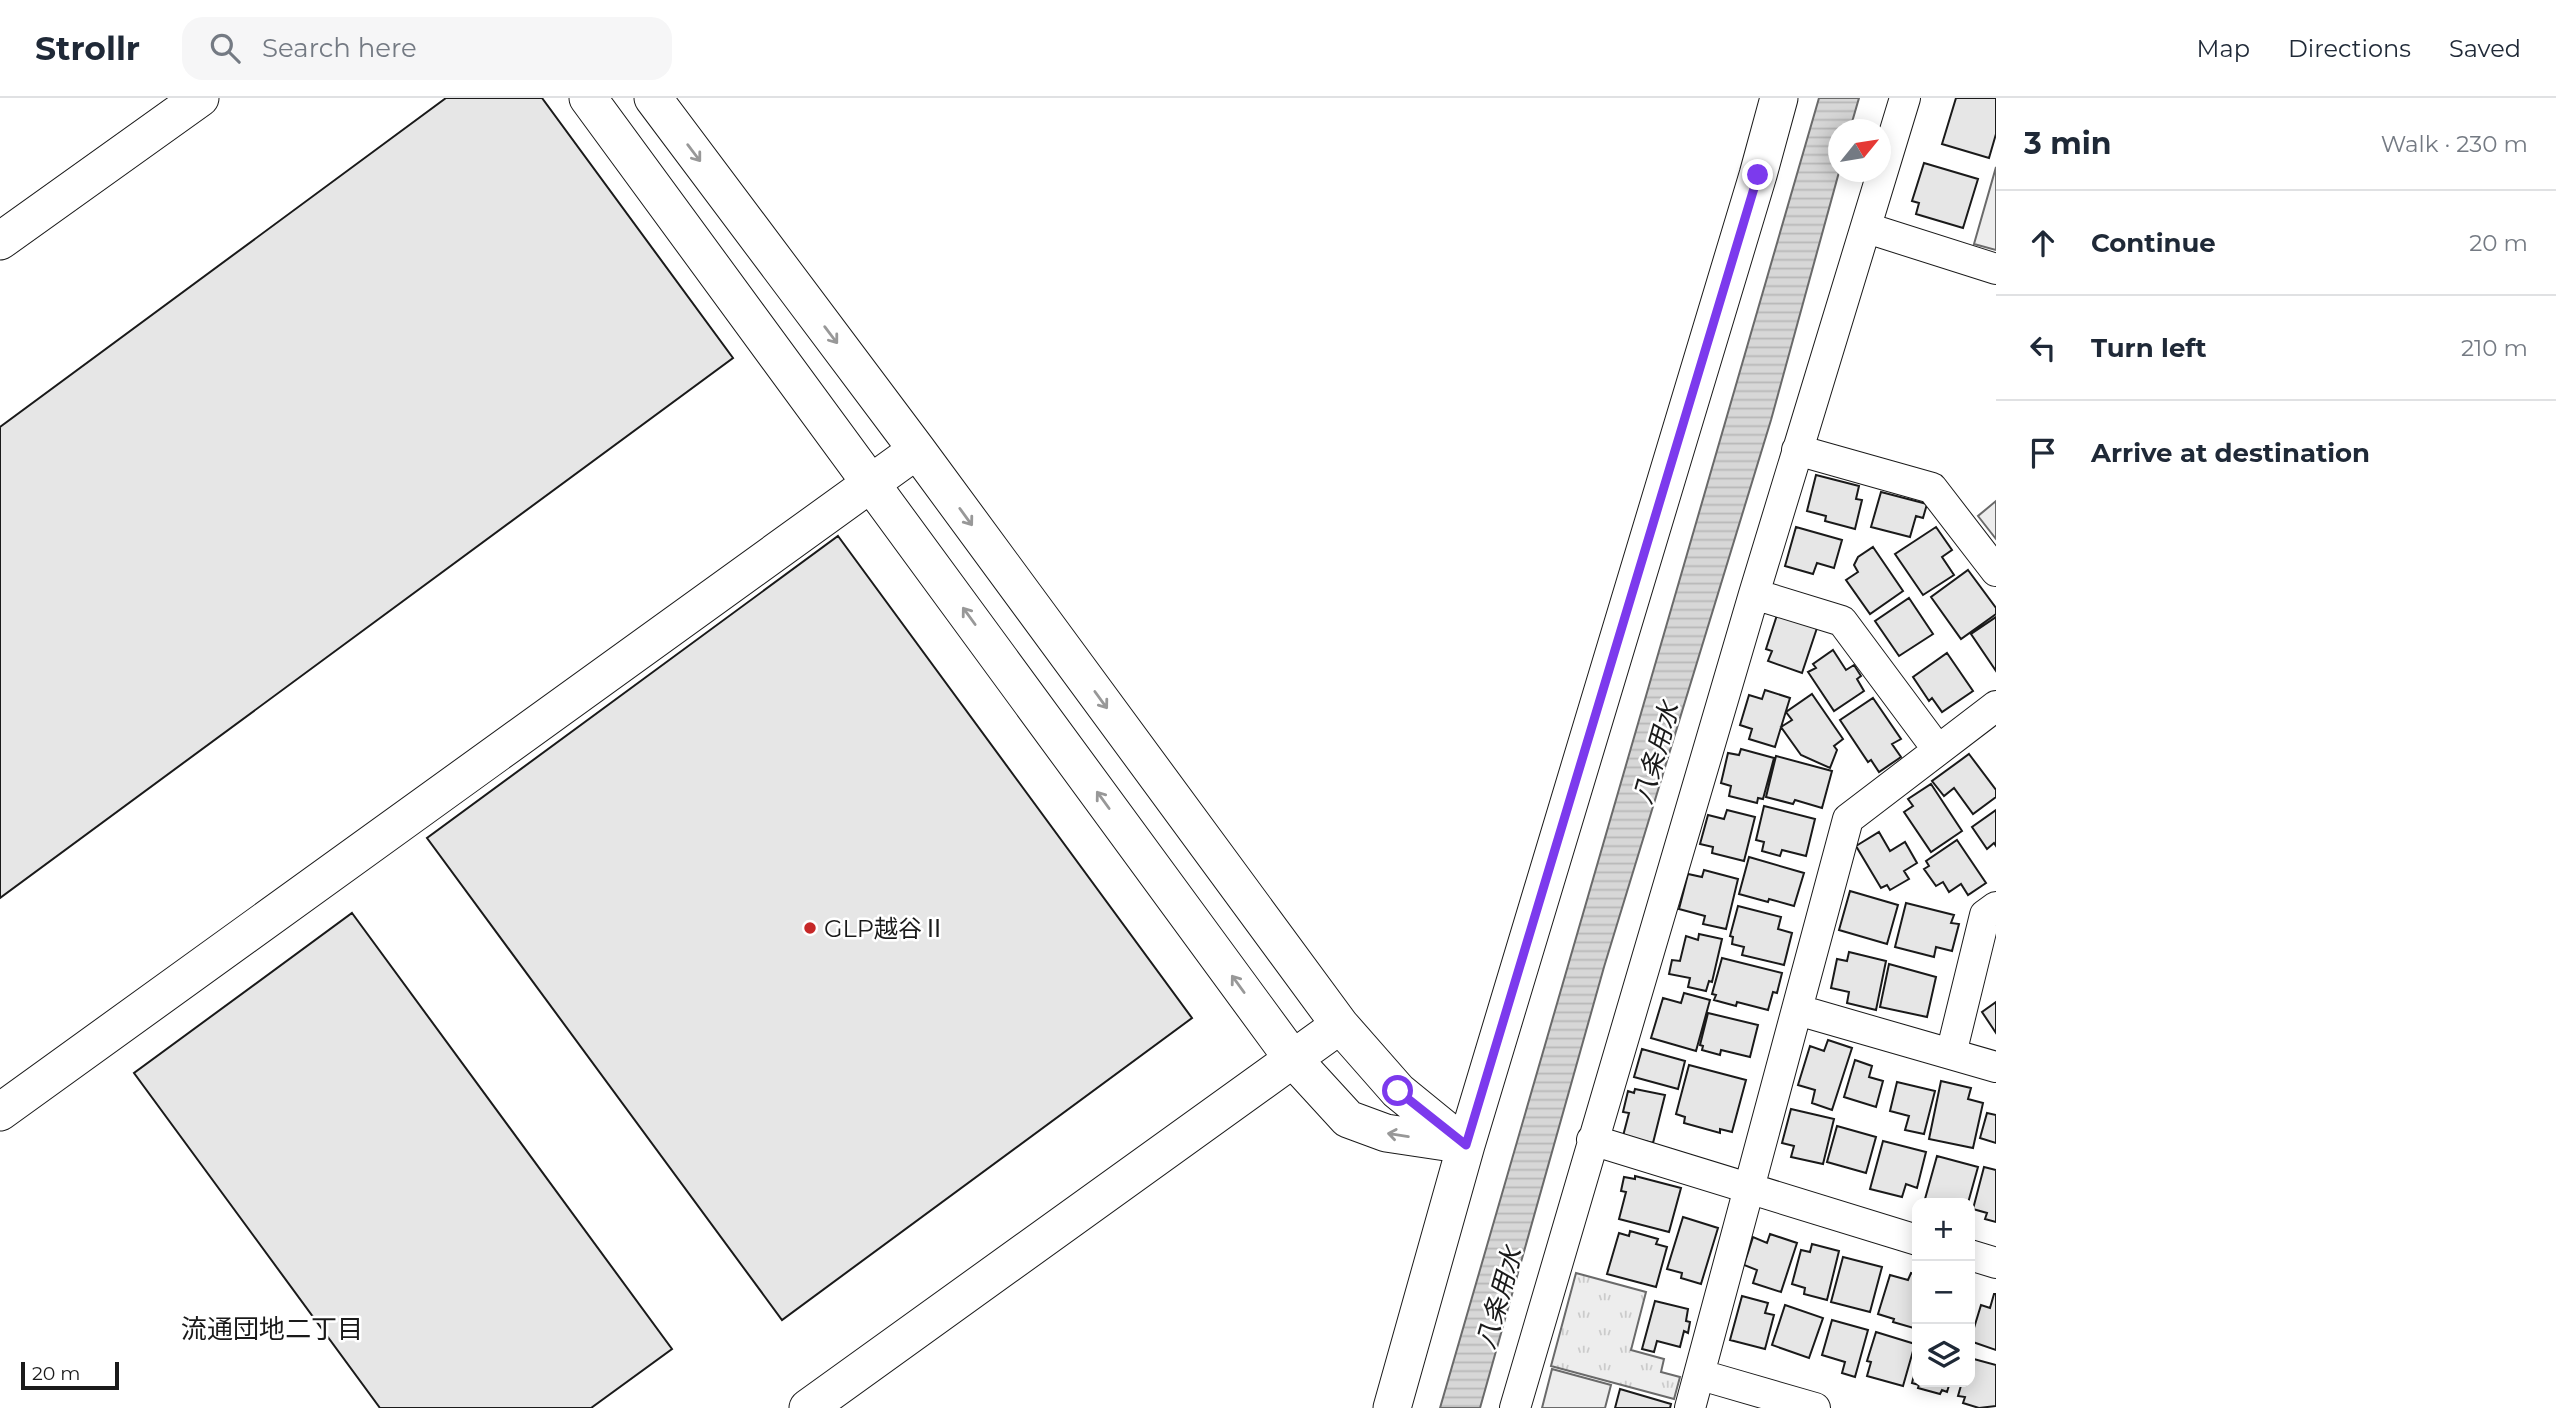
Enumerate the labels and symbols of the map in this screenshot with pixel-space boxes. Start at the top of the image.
north arrow [1828,119,1891,182]
one-way arrow [687,143,702,161]
route end [1742,159,1773,190]
one-way arrow [823,325,838,344]
one-way arrow [959,507,974,526]
one-way arrow [962,607,977,626]
one-way arrow [1094,691,1109,709]
water label: 八条用水 [1626,696,1687,807]
one-way arrow [1096,791,1111,810]
place label: GLP越谷Ⅱ [824,914,946,943]
marker: GLP越谷Ⅱ [802,920,818,936]
one-way arrow [1231,974,1246,993]
route start [1382,1075,1413,1106]
one-way arrow [1387,1128,1410,1141]
water label: 八条用水 [1469,1241,1530,1352]
district label: 流通団地二丁目 [181,1313,363,1345]
scale bar [21,1359,119,1391]

